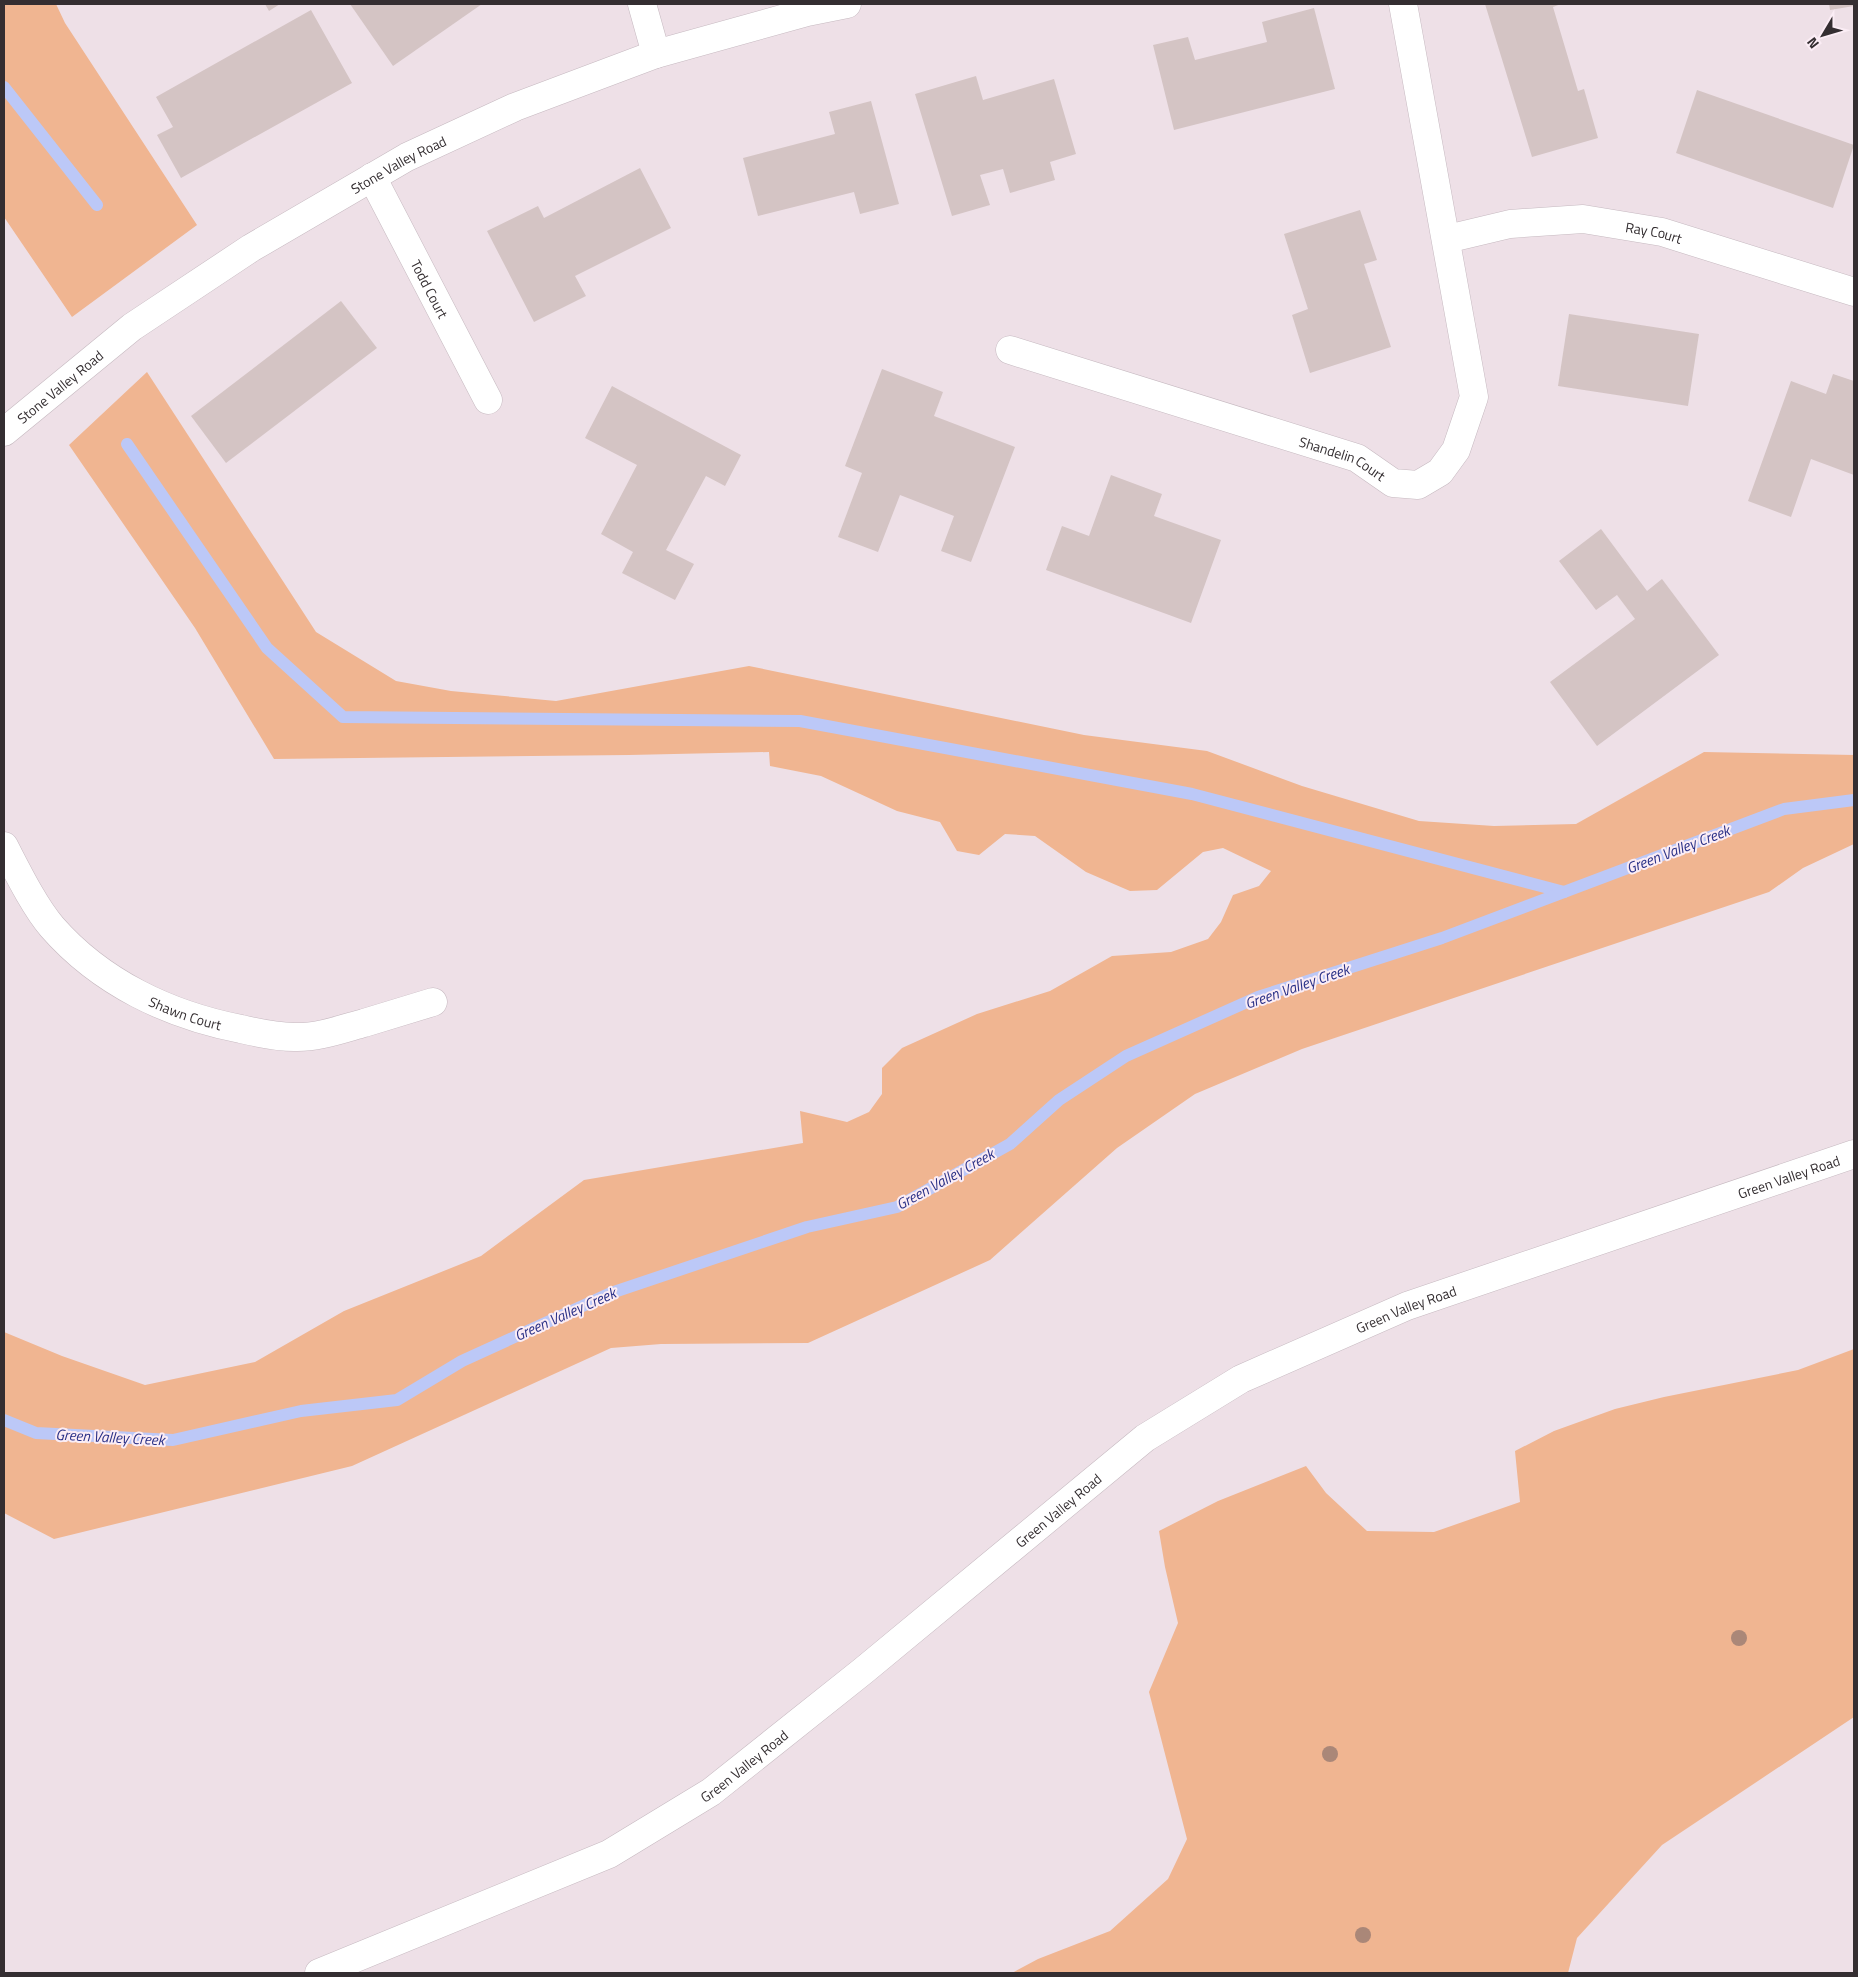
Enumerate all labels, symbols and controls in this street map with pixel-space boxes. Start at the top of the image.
north arrow [1798,10,1848,60]
text: N [1801,33,1824,54]
street label: Stone Valley Road [346,130,449,198]
street label: Ray Court [1624,216,1685,248]
street label: Todd Court [406,256,454,322]
street label: Stone Valley Road [12,345,107,428]
street label: Shandelin Court [1297,430,1390,486]
water label: Green Valley Creek [1623,818,1735,879]
water label: Green Valley Creek [1242,957,1354,1015]
street label: Shawn Court [146,990,224,1035]
water label: Green Valley Creek [892,1141,1000,1215]
street label: Green Valley Road [1735,1149,1842,1203]
water label: Green Valley Creek [511,1280,622,1347]
street label: Green Valley Road [1352,1280,1459,1338]
water label: Green Valley Creek [55,1423,167,1451]
street label: Green Valley Road [1010,1468,1106,1552]
street label: Green Valley Road [696,1724,792,1807]

